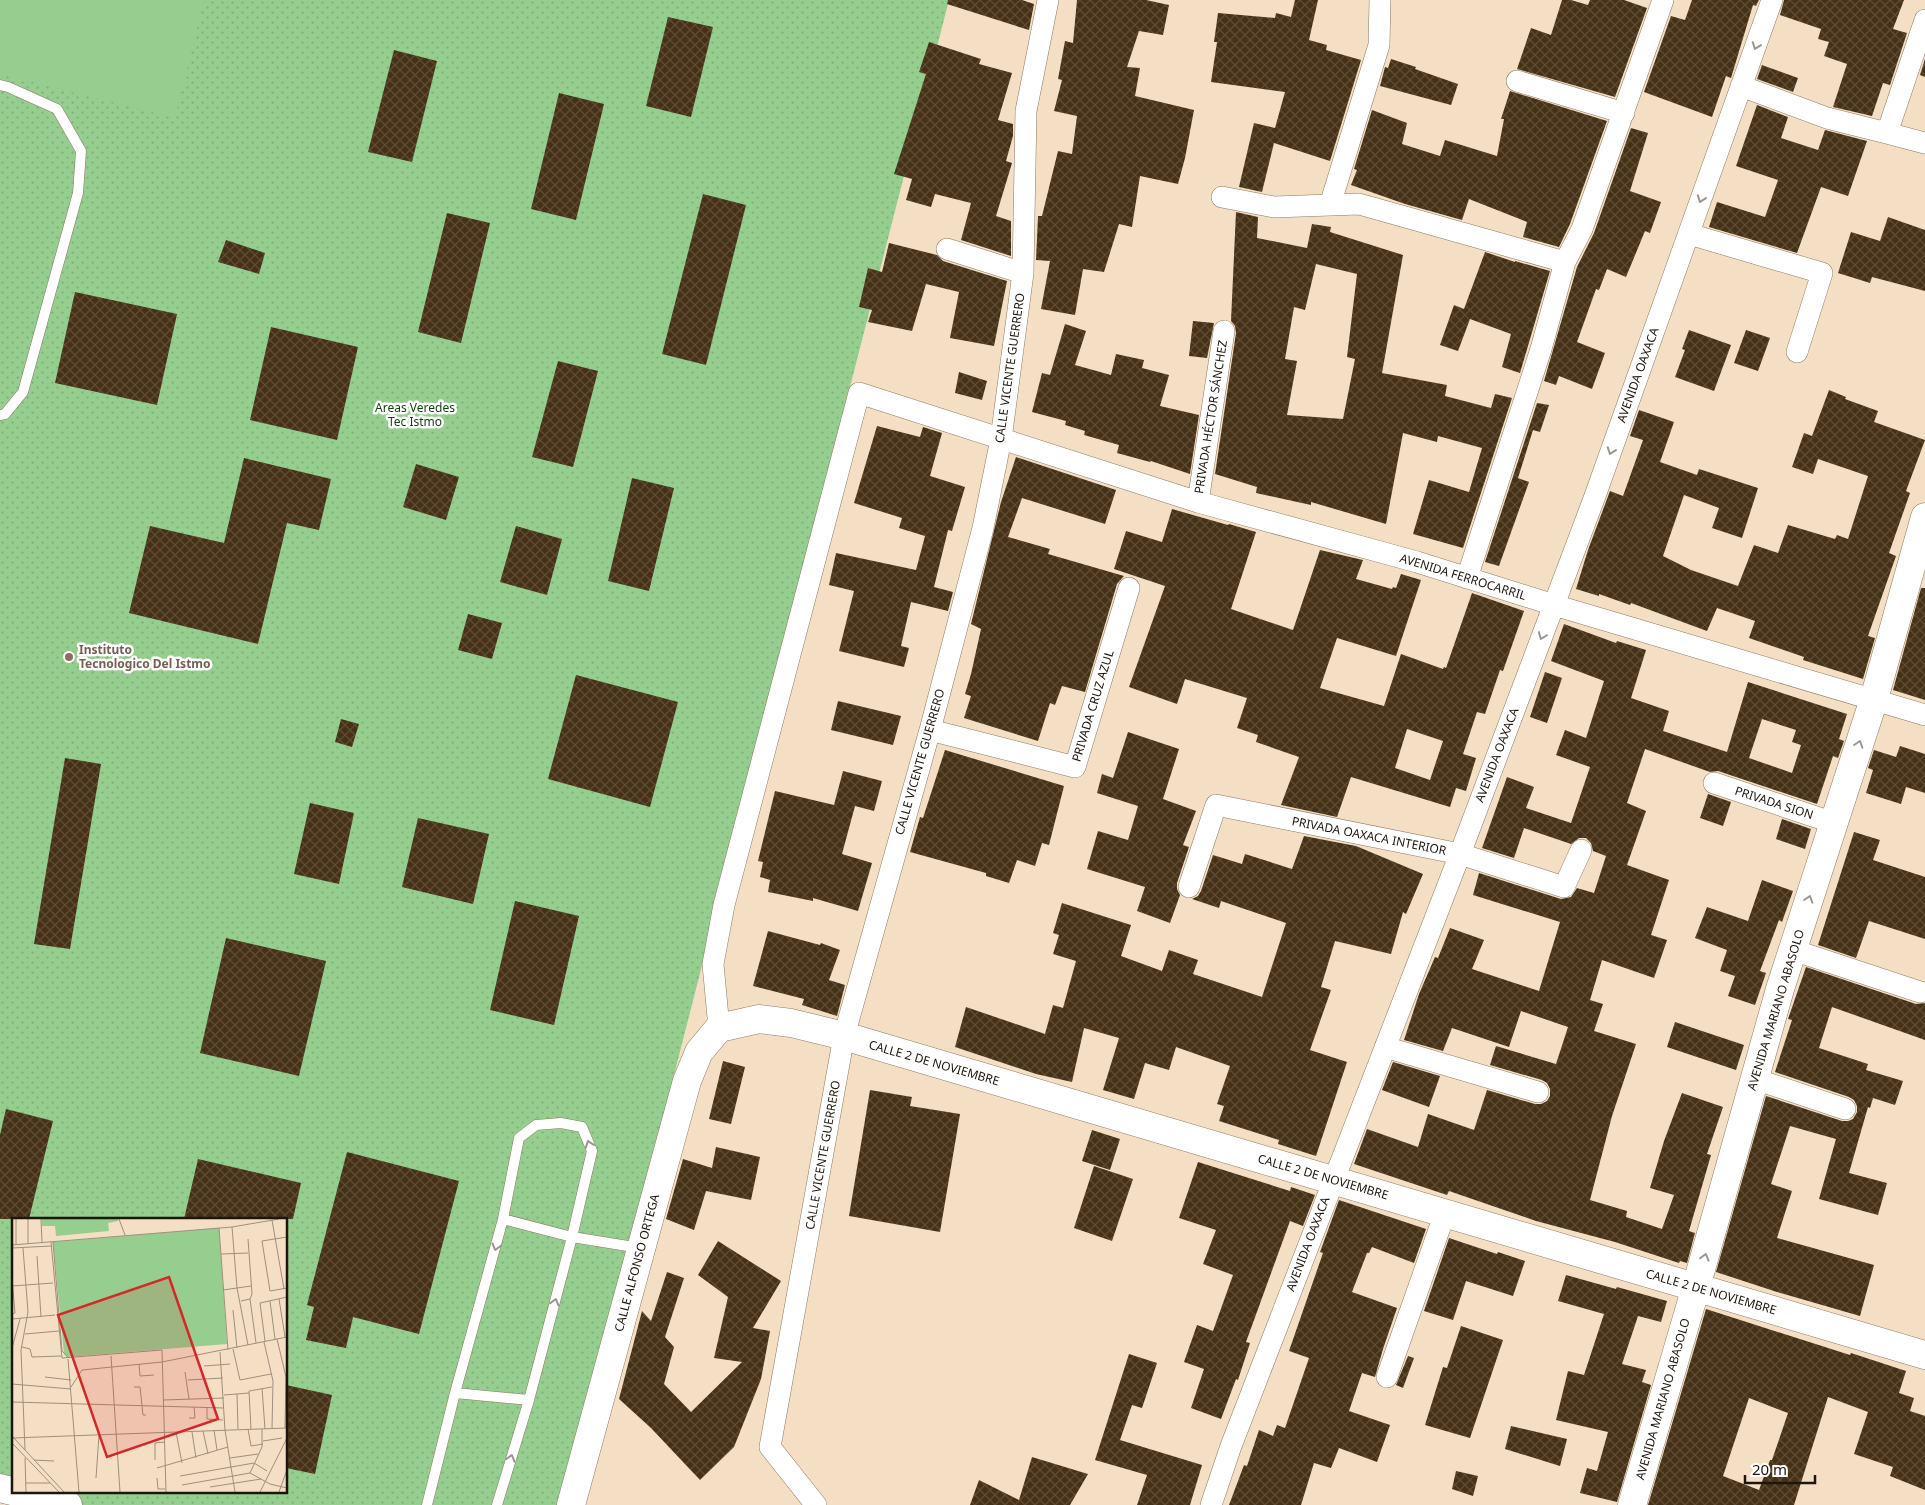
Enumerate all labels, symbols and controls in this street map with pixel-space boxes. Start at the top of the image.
one-way arrow [1752,41,1762,50]
one-way arrow [1697,194,1707,203]
street label: CALLE VICENTE GUERRERO [991,292,1028,444]
street label: AVENIDA OAXACA [1612,325,1663,425]
street label: PRIVADA HÉCTOR SÁNCHEZ [1190,339,1231,495]
park label: Areas Veredes Tec Istmo [375,399,455,430]
one-way arrow [1607,446,1617,455]
street label: AVENIDA FERROCARRIL [1398,549,1528,604]
one-way arrow [1538,631,1548,640]
place label: Instituto Tecnologico Del Istmo [79,641,211,672]
street label: PRIVADA CRUZ AZUL [1067,648,1118,764]
marker: Instituto Tecnologico Del Istmo [63,651,75,663]
street label: CALLE VICENTE GUERRERO [890,687,949,837]
street label: AVENIDA OAXACA [1471,705,1523,805]
one-way arrow [1853,741,1863,749]
street label: PRIVADA SION [1733,782,1816,823]
street label: PRIVADA OAXACA INTERIOR [1290,812,1448,859]
one-way arrow [1804,896,1814,904]
street label: AVENIDA MARIANO ABASOLO [1743,927,1808,1092]
street label: CALLE 2 DE NOVIEMBRE [867,1036,1002,1089]
street label: CALLE VICENTE GUERRERO [801,1079,844,1231]
one-way arrow [584,1140,594,1149]
street label: CALLE 2 DE NOVIEMBRE [1256,1150,1391,1203]
street label: CALLE ALFONSO ORTEGA [610,1192,663,1334]
street label: AVENIDA OAXACA [1282,1194,1334,1294]
inset map [12,1218,288,1492]
one-way arrow [491,1242,501,1250]
one-way arrow [1699,1253,1709,1261]
street label: CALLE 2 DE NOVIEMBRE [1644,1265,1779,1318]
one-way arrow [549,1297,560,1306]
street label: AVENIDA MARIANO ABASOLO [1631,1316,1694,1482]
scale bar [1745,1452,1815,1484]
one-way arrow [506,1455,516,1463]
text: 20 m [1752,1459,1787,1479]

